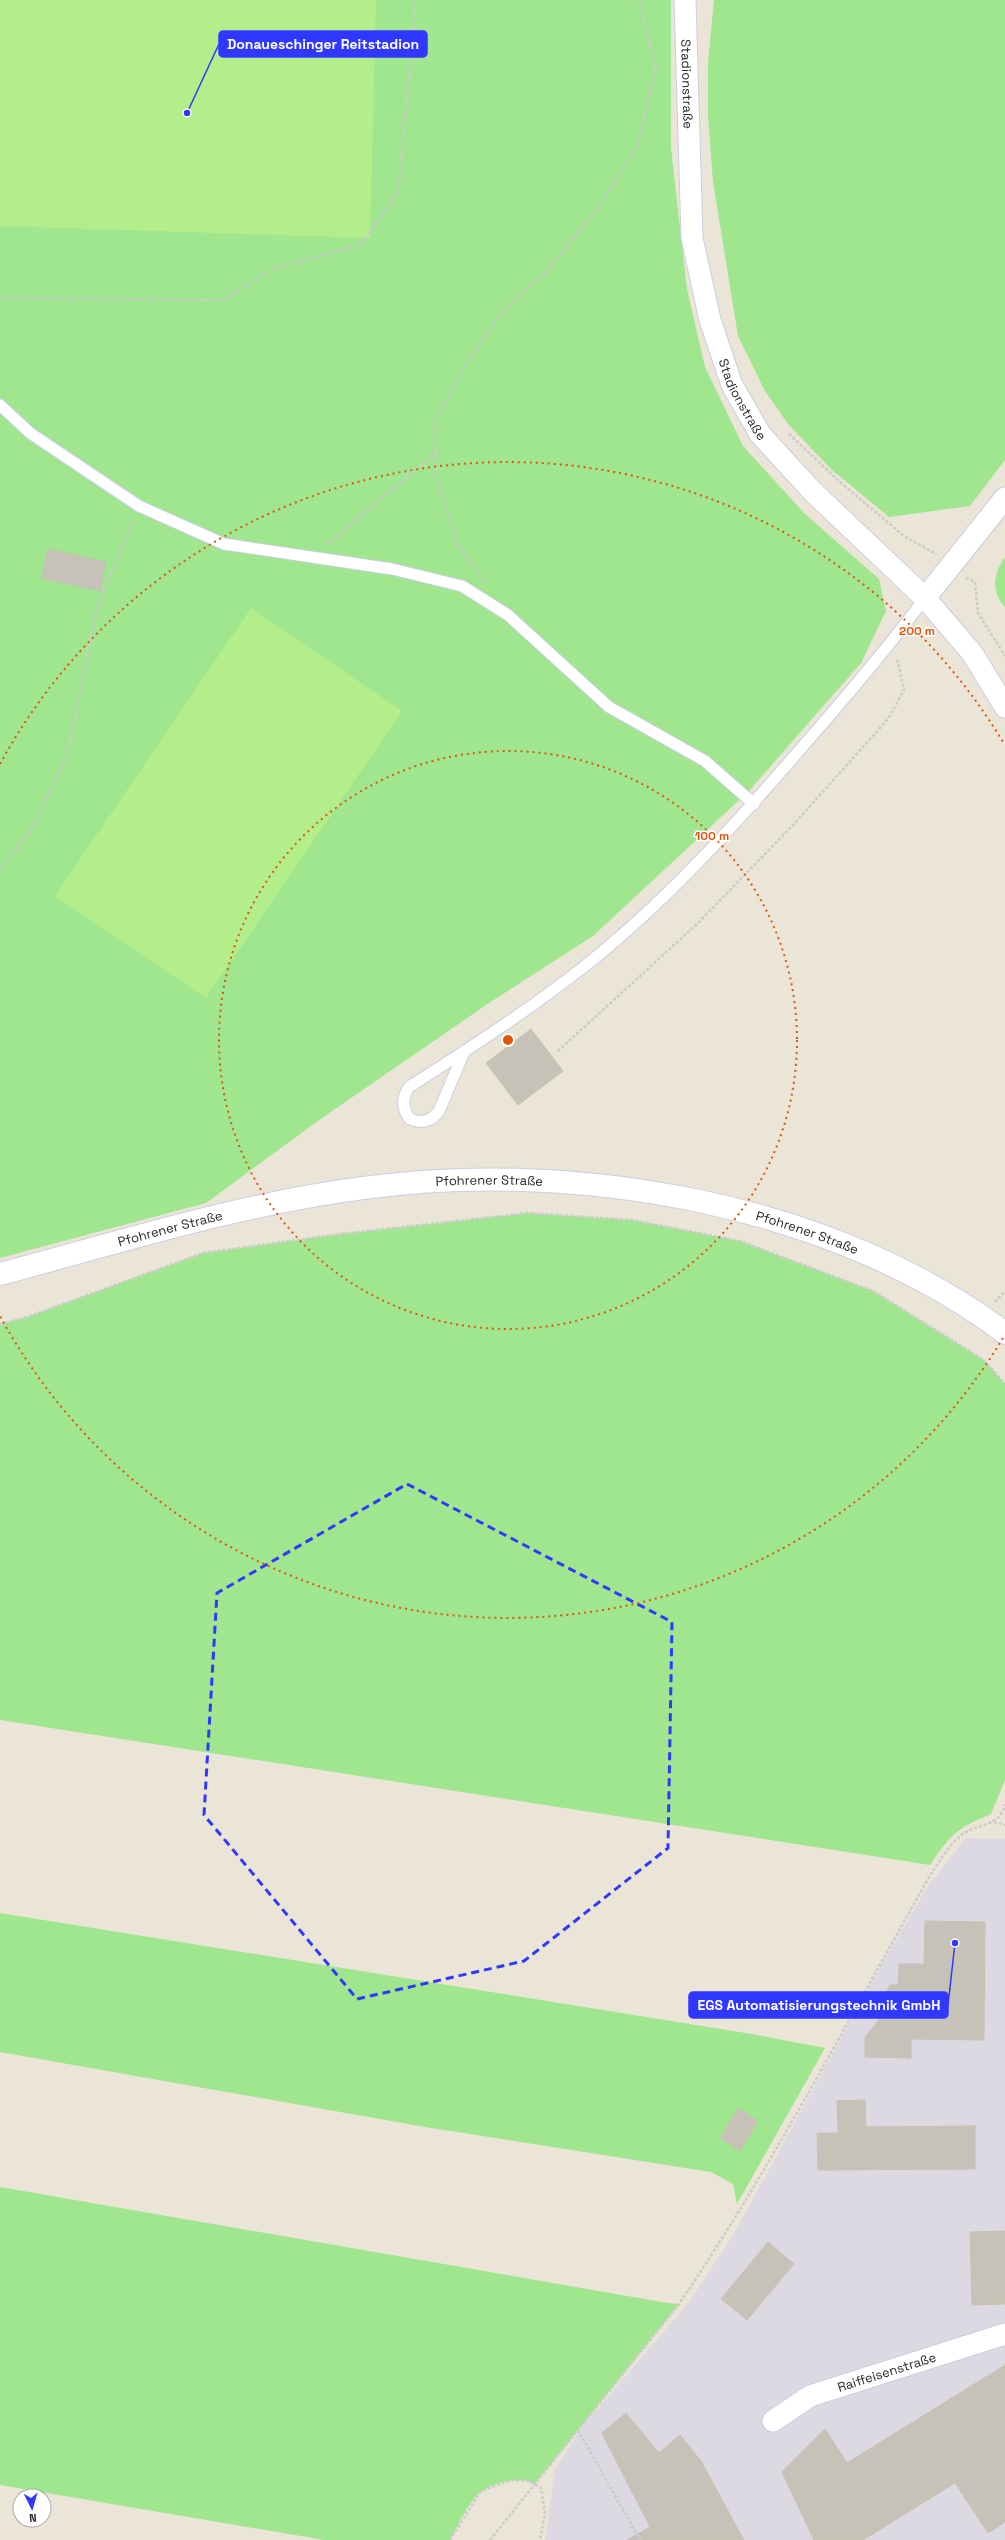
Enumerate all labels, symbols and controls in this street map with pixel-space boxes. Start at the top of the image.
callout: Donaueschinger Reitstadion [219,31,427,57]
text: Donaueschinger Reitstadion [227,35,419,53]
street label: Stadionstraße [677,39,697,129]
street label: Stadionstraße [715,356,770,444]
text: 200 m [899,623,935,639]
text: 100 m [695,828,729,844]
centre of rings [501,1033,515,1047]
street label: Pfohrener Straße [435,1171,543,1190]
street label: Pfohrener Straße [116,1207,224,1250]
street label: Pfohrener Straße [754,1207,861,1258]
callout: EGS Automatisierungstechnik GmbH [689,1992,948,2018]
text: EGS Automatisierungstechnik GmbH [698,1996,940,2014]
street label: Raiffeisenstraße [835,2348,938,2396]
north arrow [12,2488,52,2528]
text: N [29,2511,37,2525]

